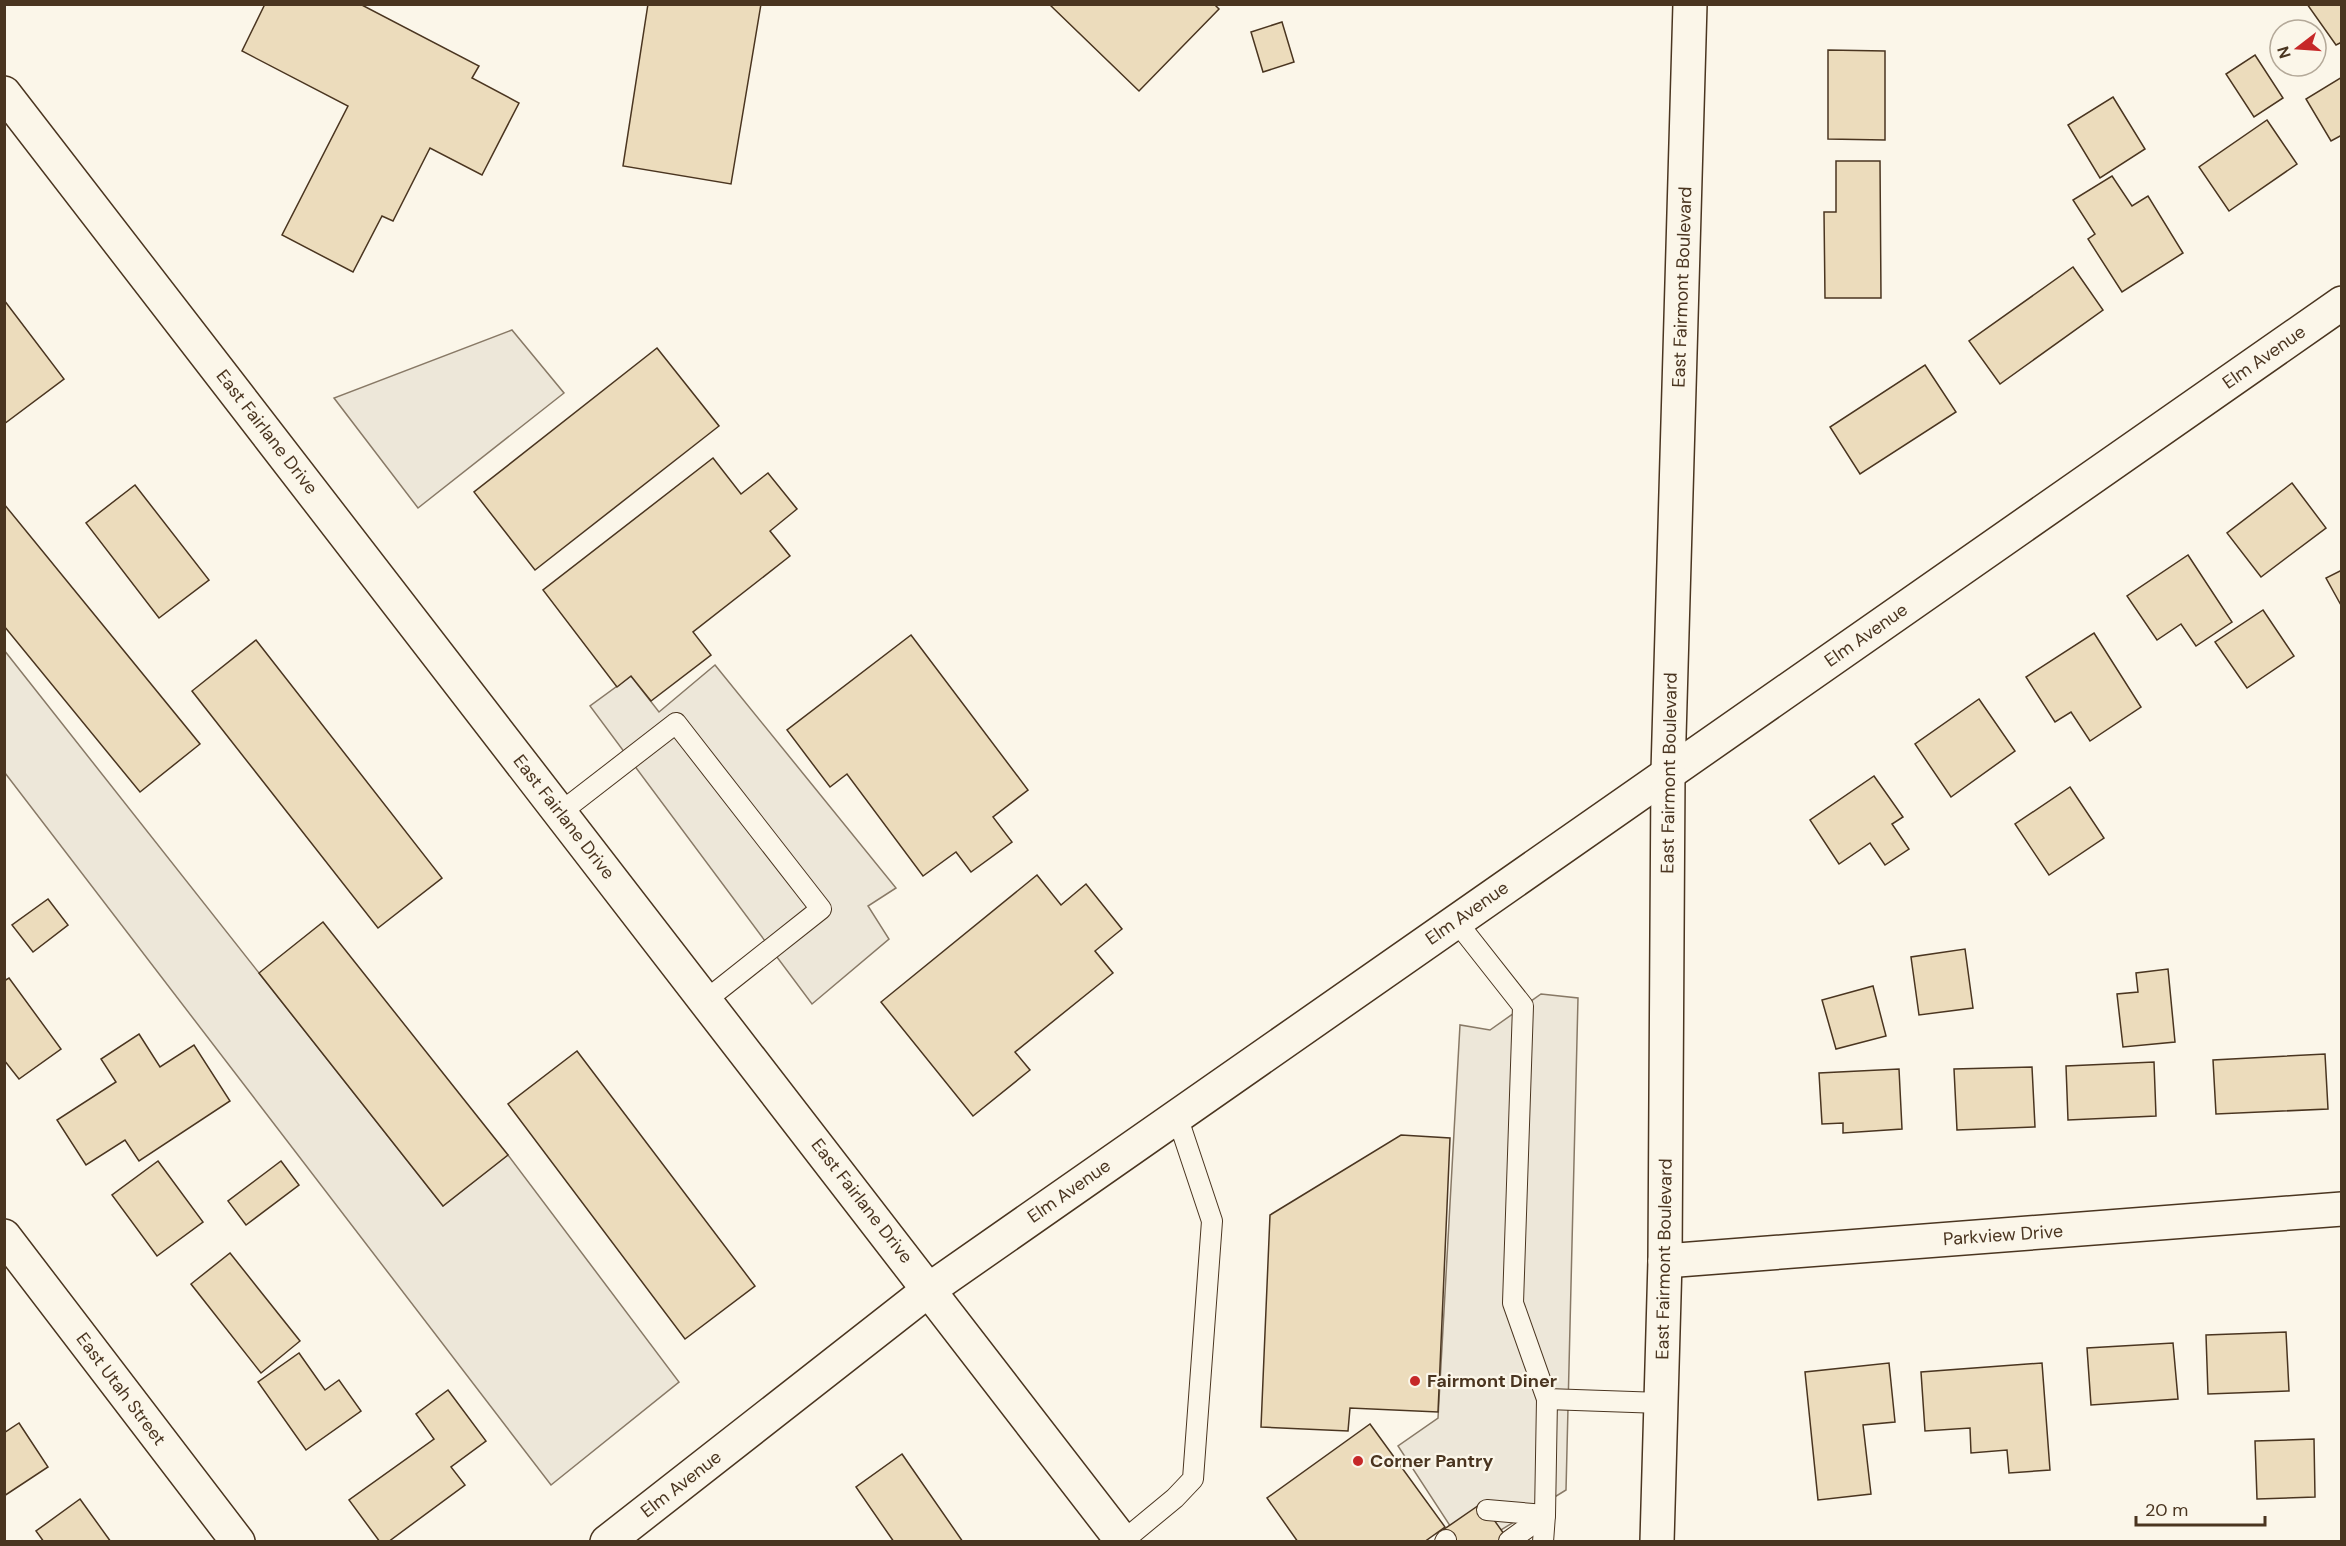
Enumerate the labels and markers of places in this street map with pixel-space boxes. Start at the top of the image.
place label: Fairmont Diner [1427,1369,1557,1393]
marker: Fairmont Diner [1408,1374,1422,1388]
place label: Corner Pantry [1370,1449,1493,1473]
marker: Corner Pantry [1351,1454,1365,1468]

